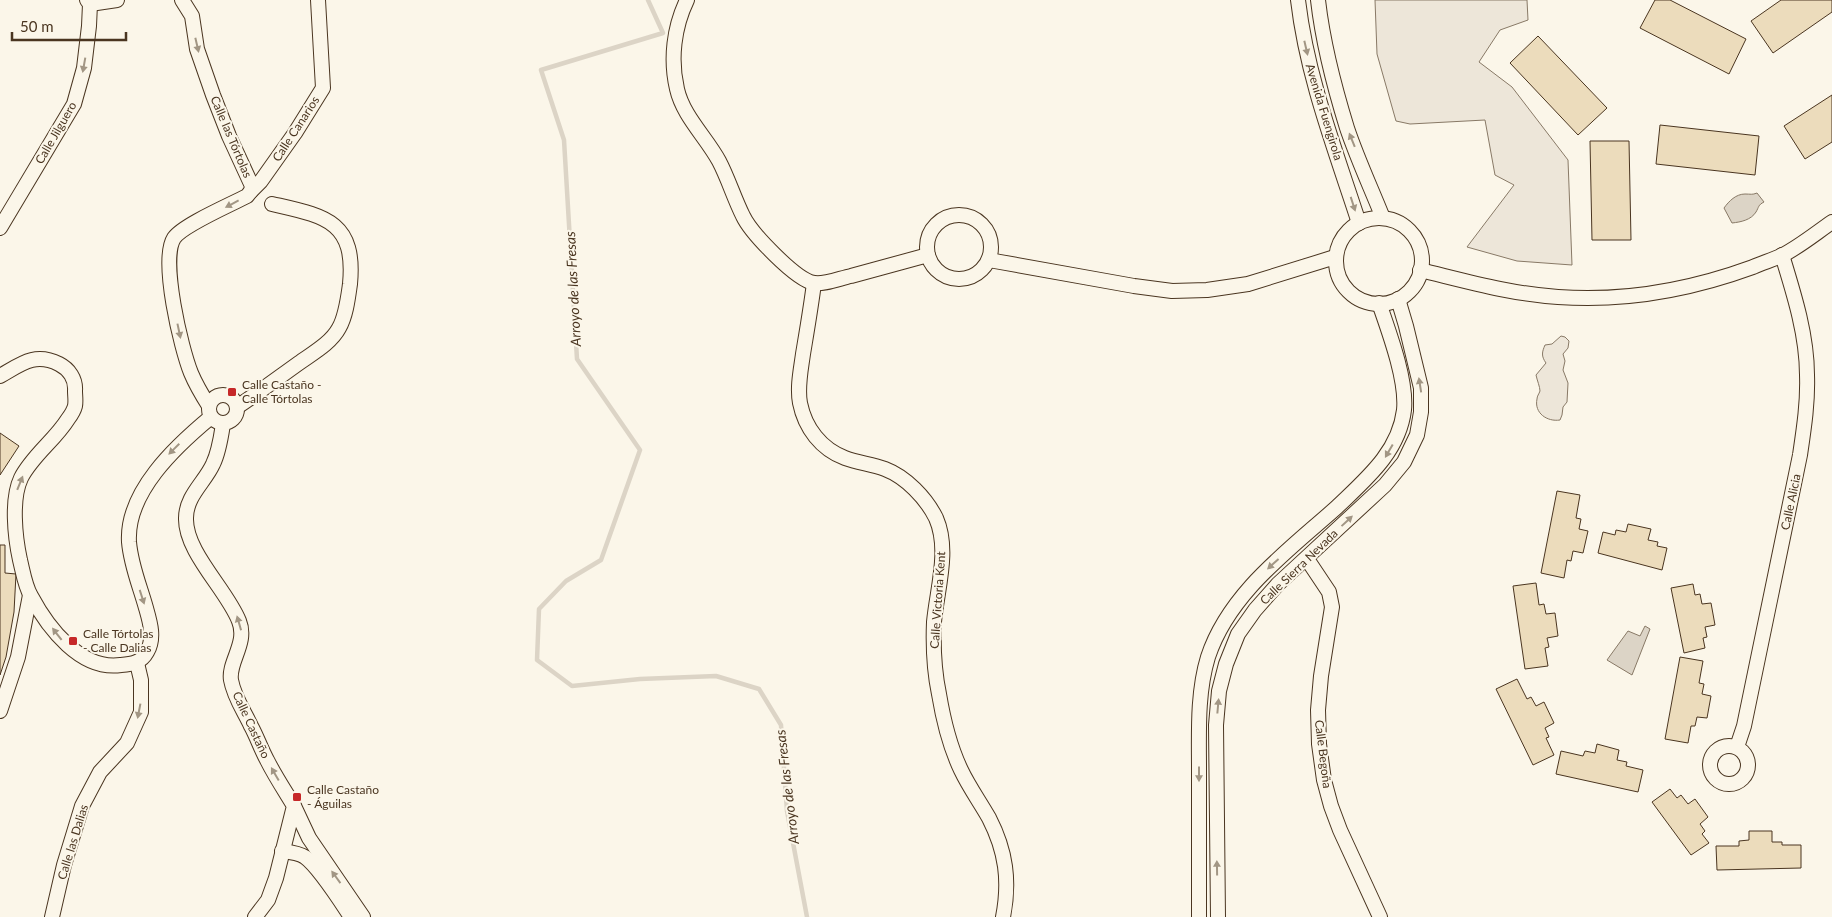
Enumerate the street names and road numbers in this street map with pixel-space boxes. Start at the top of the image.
street label: Avenida Fuengirola [1303,62,1346,162]
street label: Calle Canarios [269,93,322,164]
street label: Calle las Tórtolas [207,94,255,180]
street label: Calle Jilguero [32,99,80,167]
street label: Calle Alicia [1777,472,1804,531]
street label: Calle Sierra Nevada [1257,526,1341,608]
street label: Calle Victoria Kent [927,550,948,649]
street label: Calle Castaño [229,689,274,761]
street label: Calle Begoña [1312,719,1335,789]
street label: Calle las Dalias [54,802,91,881]

